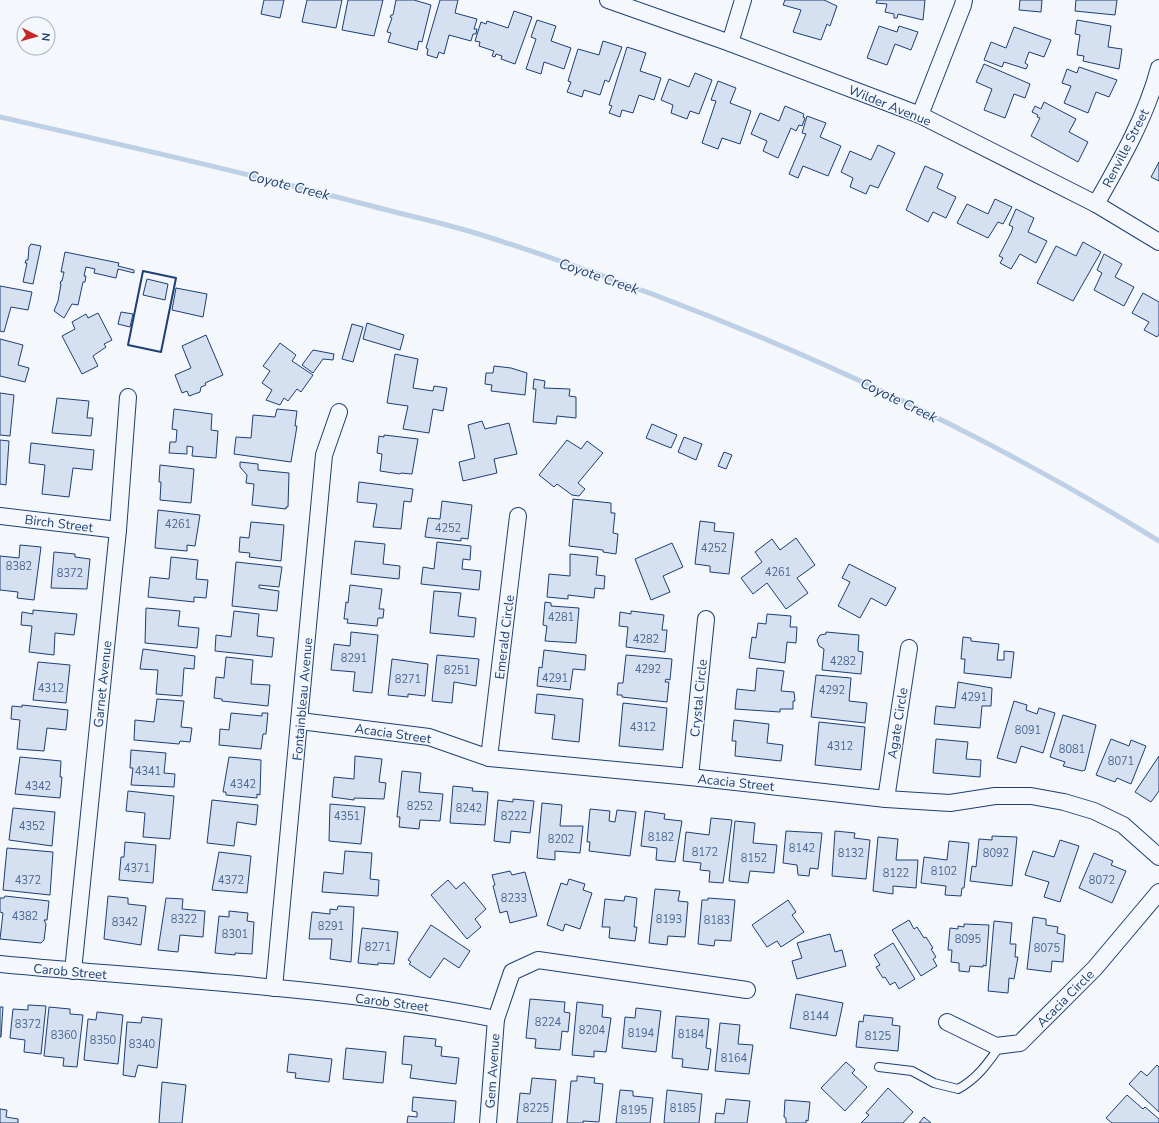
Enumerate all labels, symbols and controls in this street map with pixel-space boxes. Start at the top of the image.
north arrow [16,16,56,56]
text: N [38,32,53,42]
street label: Wilder Avenue [846,81,934,131]
street label: Renville Street [1098,106,1154,191]
water label: Coyote Creek [246,166,333,205]
water label: Coyote Creek [556,254,642,299]
water label: Coyote Creek [857,374,941,428]
street label: Birch Street [24,511,94,537]
house number: 4261 [165,517,191,532]
house number: 4252 [435,521,461,536]
house number: 4252 [701,541,727,556]
house number: 8382 [6,559,32,574]
house number: 4261 [765,565,791,580]
house number: 8372 [57,566,83,581]
street label: Emerald Circle [491,594,519,680]
house number: 4281 [548,610,574,625]
house number: 4282 [633,632,659,647]
street label: Fontainbleau Avenue [289,637,317,761]
street label: Garnet Avenue [89,640,117,729]
house number: 8291 [341,651,367,666]
house number: 4282 [830,654,856,669]
street label: Crystal Circle [686,658,712,738]
house number: 4292 [635,662,661,677]
house number: 8251 [444,663,470,678]
house number: 4291 [542,671,568,686]
house number: 8271 [395,672,421,687]
house number: 4312 [38,681,64,696]
house number: 4292 [819,683,845,698]
street label: Agate Circle [883,686,912,760]
house number: 4291 [961,690,987,705]
street label: Acacia Street [353,720,433,748]
house number: 4312 [630,720,656,735]
house number: 8091 [1015,723,1041,738]
house number: 4312 [827,739,853,754]
house number: 8081 [1059,742,1085,757]
house number: 8071 [1108,754,1134,769]
house number: 4341 [135,764,161,779]
street label: Acacia Street [697,770,776,796]
house number: 4342 [230,777,256,792]
house number: 4342 [25,779,51,794]
house number: 8252 [407,799,433,814]
house number: 8242 [456,801,482,816]
house number: 4351 [334,809,360,824]
house number: 8222 [501,809,527,824]
house number: 4352 [19,819,45,834]
house number: 8182 [648,830,674,845]
house number: 8202 [548,832,574,847]
house number: 8142 [789,841,815,856]
house number: 8172 [692,845,718,860]
house number: 8132 [838,846,864,861]
house number: 8092 [983,846,1009,861]
house number: 8152 [741,851,767,866]
house number: 4371 [124,861,150,876]
house number: 8102 [931,864,957,879]
house number: 8122 [883,866,909,881]
house number: 4372 [15,873,41,888]
house number: 4372 [218,873,244,888]
house number: 8072 [1089,873,1115,888]
house number: 8233 [501,891,527,906]
house number: 4382 [12,909,38,924]
house number: 8322 [171,912,197,927]
house number: 8193 [656,912,682,927]
house number: 8183 [704,913,730,928]
house number: 8342 [112,915,138,930]
house number: 8291 [318,919,344,934]
house number: 8301 [222,927,248,942]
house number: 8095 [955,932,982,947]
house number: 8271 [365,940,391,955]
house number: 8075 [1034,941,1061,956]
street label: Carob Street [32,960,108,984]
street label: Acacia Circle [1033,966,1098,1031]
street label: Carob Street [354,990,430,1016]
house number: 8144 [803,1009,830,1024]
house number: 8224 [535,1015,562,1030]
house number: 8372 [15,1017,41,1032]
house number: 8204 [579,1023,606,1038]
house number: 8194 [628,1026,655,1041]
house number: 8184 [678,1027,705,1042]
house number: 8360 [51,1028,78,1043]
house number: 8125 [865,1029,892,1044]
house number: 8350 [90,1033,117,1048]
street label: Gem Avenue [481,1033,505,1109]
house number: 8340 [129,1037,156,1052]
house number: 8164 [721,1051,748,1066]
house number: 8225 [523,1101,550,1116]
house number: 8185 [670,1101,697,1116]
house number: 8195 [621,1103,648,1118]

